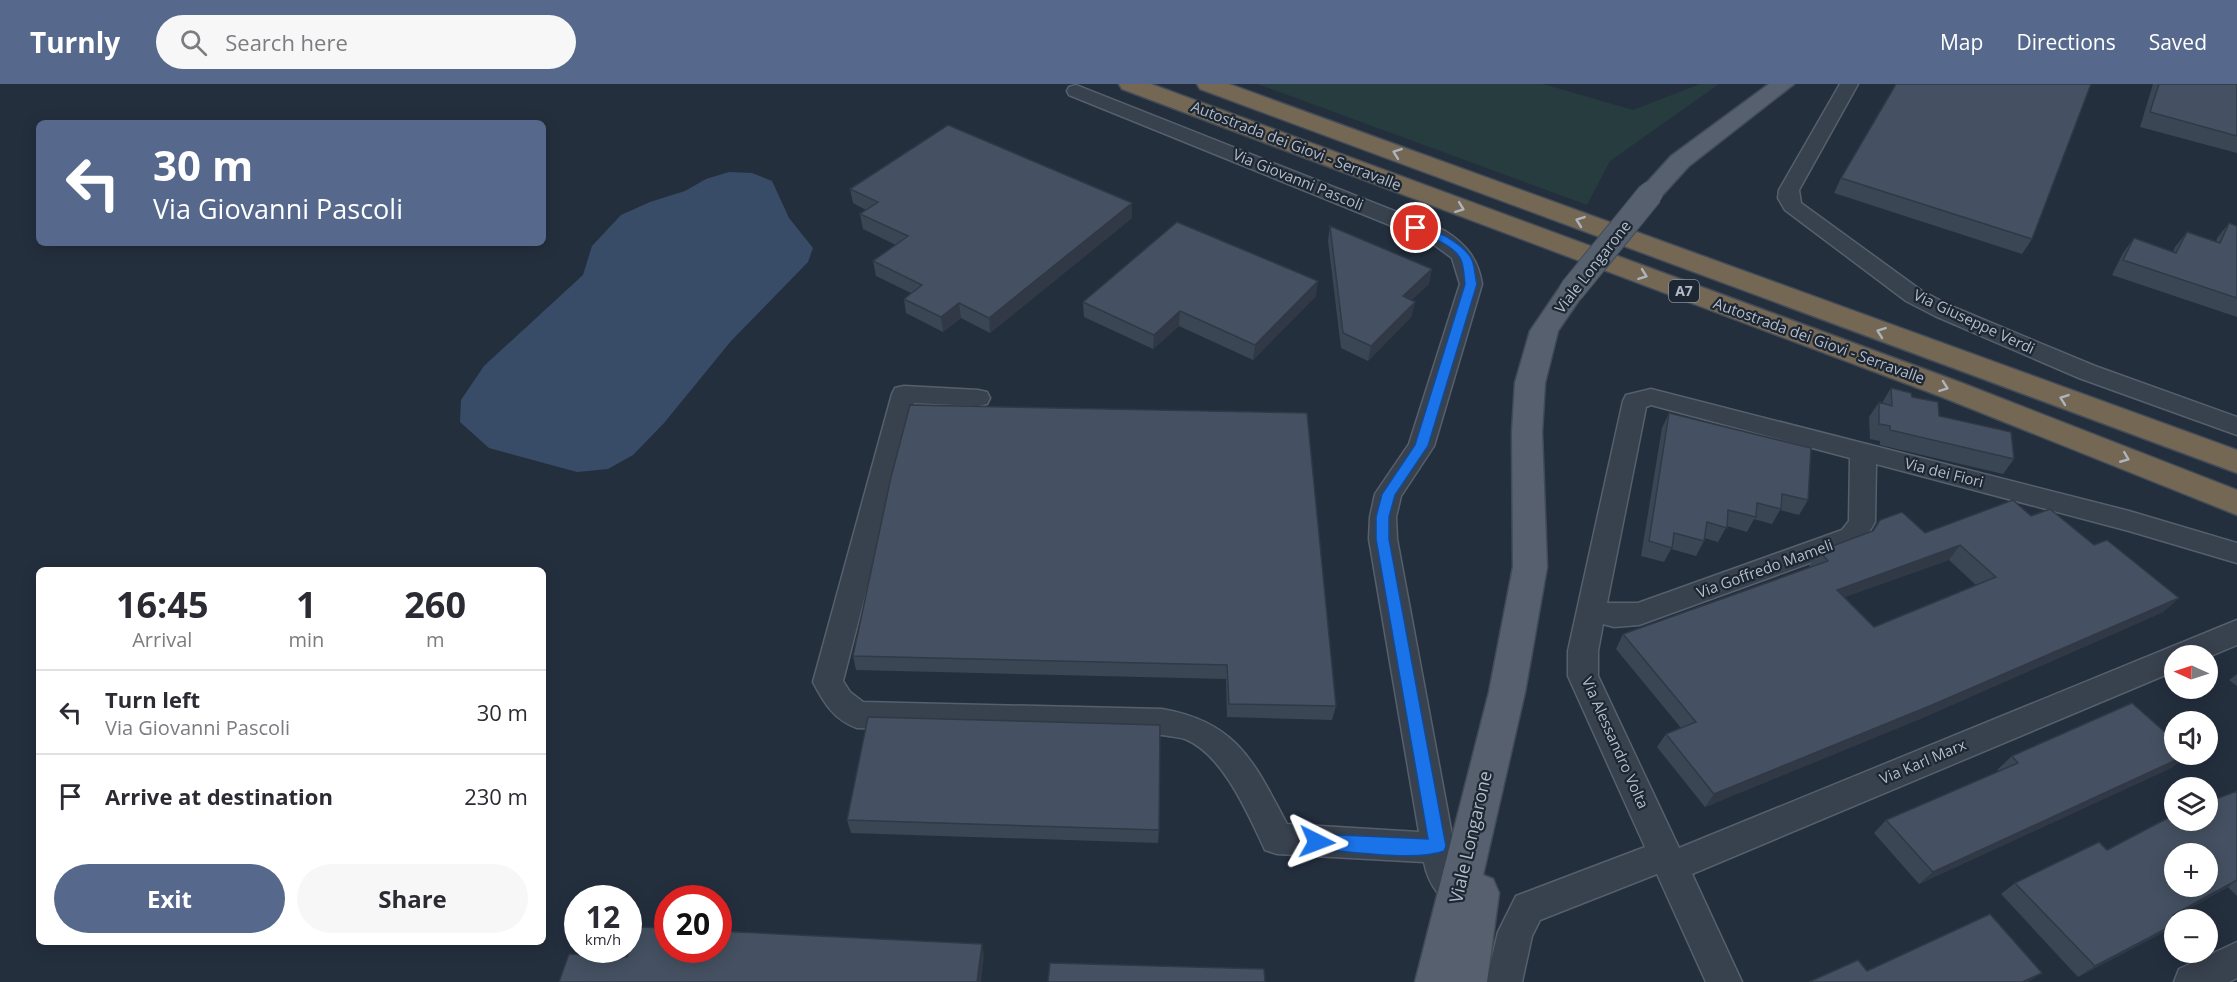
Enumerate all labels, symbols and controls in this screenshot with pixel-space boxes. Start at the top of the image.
search box [156,15,576,69]
text: Turnly [30,23,120,61]
icon: search [177,26,210,59]
text: Search here [225,27,348,57]
text: Map [1940,28,1983,56]
text: Directions [2016,28,2116,56]
text: Saved [2149,28,2207,56]
street label: Autostrada dei Giovi - Serravalle [1188,96,1404,194]
text: 30 m [153,136,253,193]
icon: left [54,144,132,222]
street label: Via Giovanni Pascoli [1230,144,1367,214]
one-way arrow [1392,148,1402,161]
text: Via Giovanni Pascoli [153,190,403,227]
one-way arrow [1454,200,1465,213]
pin [1390,202,1441,253]
icon: arrive [1399,211,1432,244]
one-way arrow [1575,215,1585,228]
street label: Viale Longarone [1550,216,1635,317]
one-way arrow [1637,268,1648,281]
road number: A7 [1669,280,1699,302]
street label: Via Giuseppe Verdi [1911,284,2038,358]
street label: Autostrada dei Giovi - Serravalle [1711,292,1928,388]
one-way arrow [1876,326,1887,339]
one-way arrow [1938,380,1949,392]
one-way arrow [2059,393,2070,406]
one-way arrow [2120,451,2130,464]
street label: Via dei Fiori [1903,453,1986,491]
street label: Via Goffredo Mameli [1694,534,1835,602]
text: 16:45 [116,580,209,629]
text: 1 [296,580,317,629]
text: 260 [404,580,466,629]
text: Arrival [132,626,192,653]
text: min [288,626,324,653]
text: m [426,626,444,653]
north arrow [2164,645,2218,699]
map controls [2164,645,2218,963]
street label: Via Alessandro Volta [1578,674,1654,812]
text: Turn left [105,684,200,714]
icon: left [54,696,87,729]
text: 30 m [477,697,528,727]
button: sound [2164,711,2218,765]
text: Via Giovanni Pascoli [105,714,290,741]
street label: Via Karl Marx [1876,734,1969,788]
street label: Viale Longarone [1443,768,1497,905]
button: layers [2164,777,2218,831]
icon: arrive [54,780,87,813]
text: Arrive at destination [105,781,333,811]
text: 230 m [464,781,528,811]
position arrow [1285,810,1349,874]
button: + [2164,843,2218,897]
button: Exit [54,864,285,933]
button: Share [297,864,528,933]
speed limit sign: 20 [654,885,732,963]
text: 12 [586,896,620,937]
button: − [2164,909,2218,963]
text: km/h [585,929,621,949]

